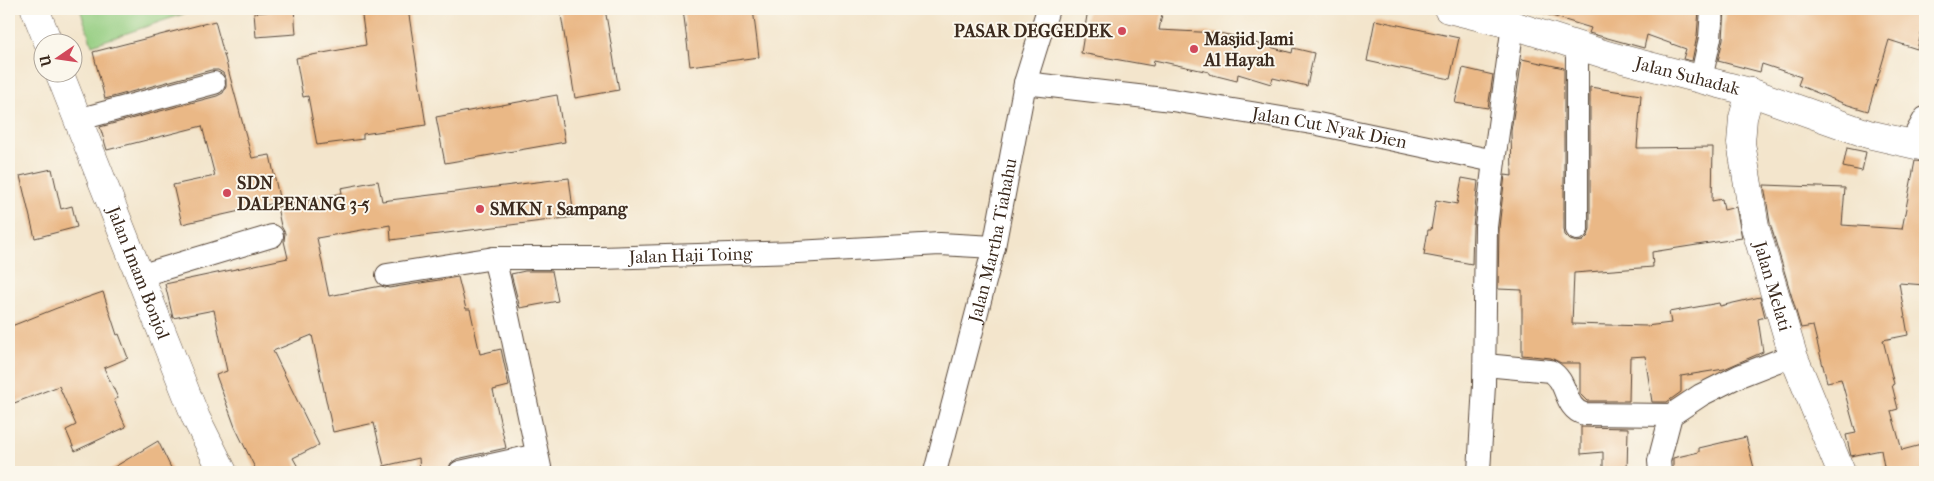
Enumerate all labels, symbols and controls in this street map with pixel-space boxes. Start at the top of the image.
place label: PASAR DEGGEDEK [954,21,1114,42]
marker: PASAR DEGGEDEK [1116,25,1128,37]
place label: Masjid Jami Al Hayah [1203,29,1295,71]
north arrow [32,32,82,82]
marker: Masjid Jami Al Hayah [1188,43,1200,55]
street label: Jalan Suhadak [1631,52,1743,100]
text: U [36,53,56,69]
street label: Jalan Cut Nyak Dien [1249,103,1409,153]
street label: Jalan Martha Tiahahu [964,156,1021,326]
place label: SDN DALPENANG 3-5 [237,173,370,215]
marker: SDN DALPENANG 3-5 [221,187,233,199]
place label: SMKN 1 Sampang [490,199,629,220]
street label: Jalan Imam Bonjol [102,201,174,342]
marker: SMKN 1 Sampang [474,203,486,215]
street label: Jalan Melati [1749,237,1796,334]
street label: Jalan Haji Toing [627,243,753,268]

